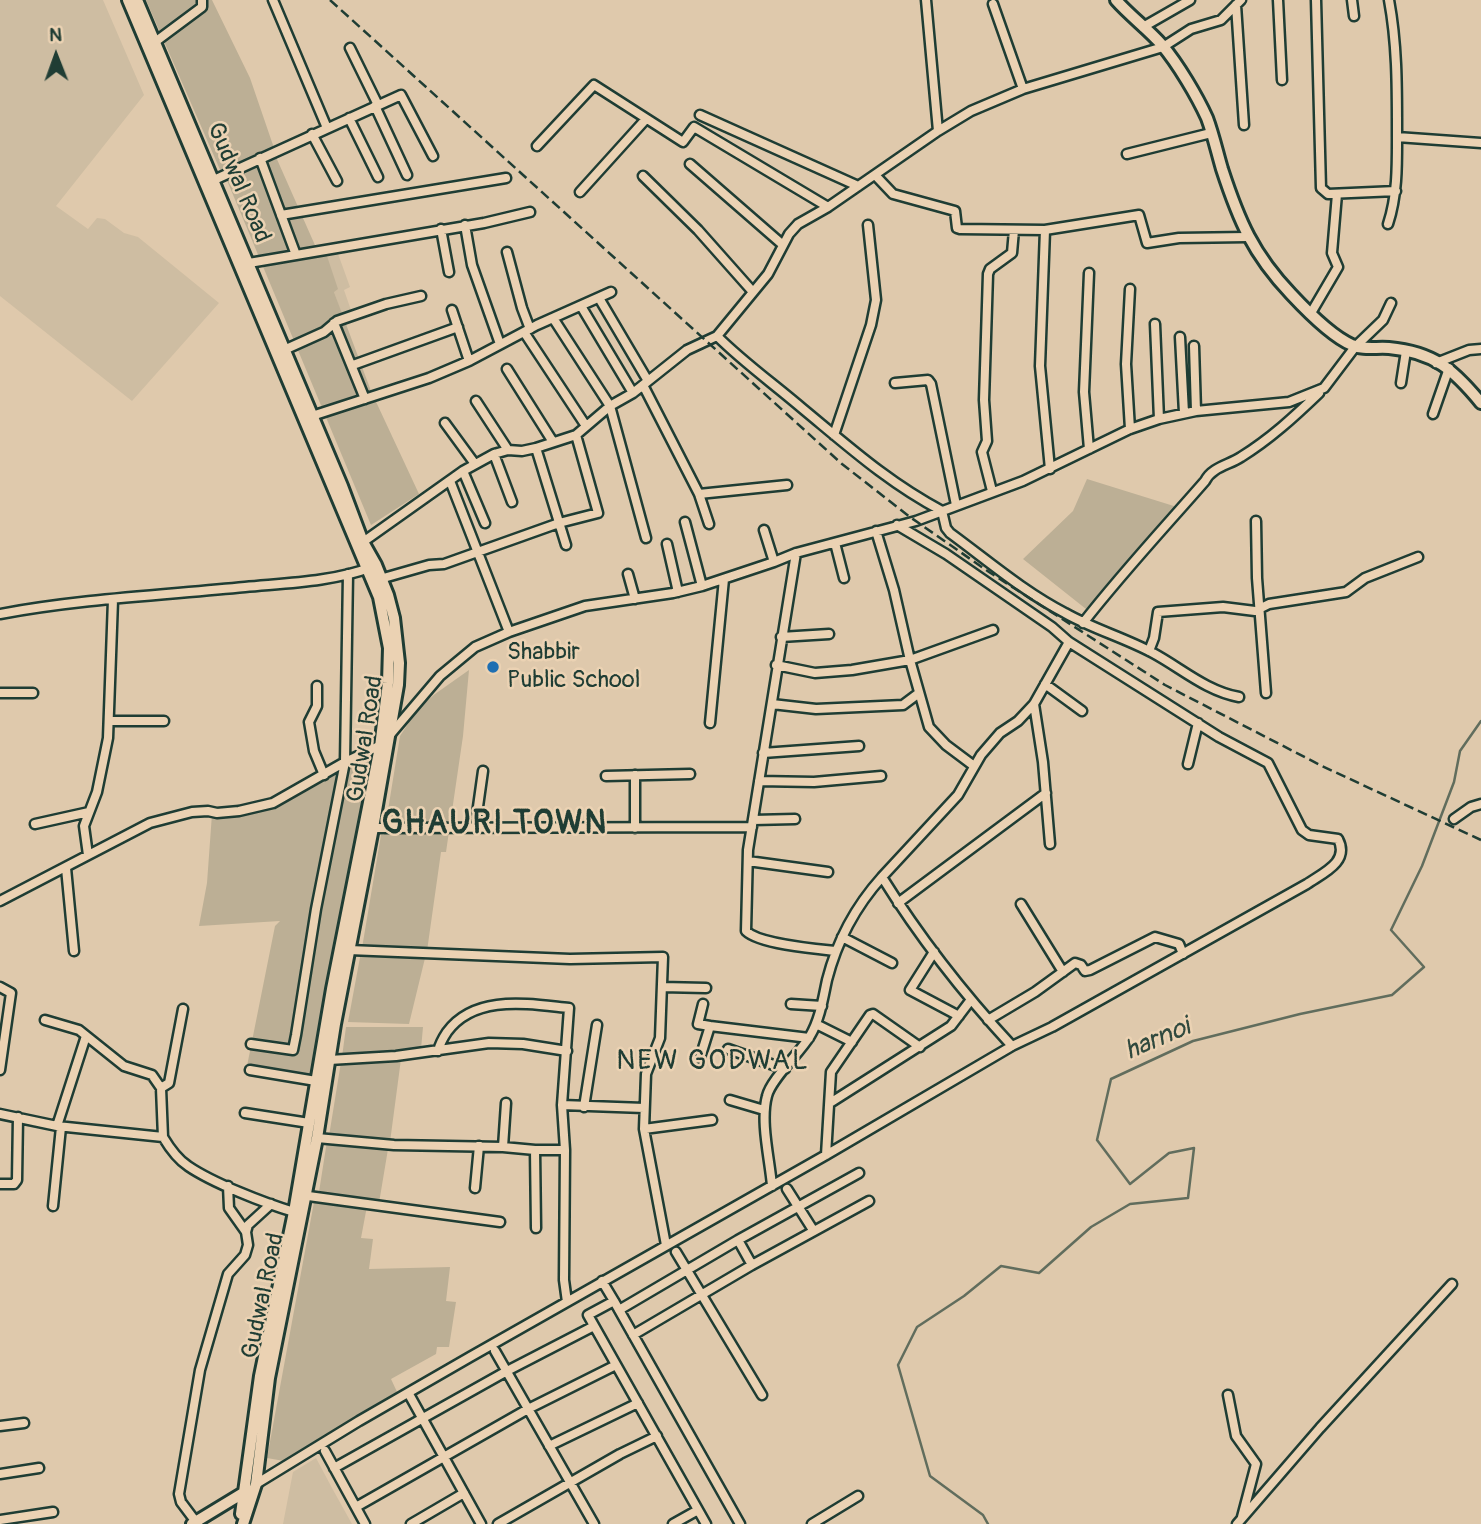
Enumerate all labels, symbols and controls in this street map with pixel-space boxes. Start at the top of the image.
north arrow [21,21,91,91]
text: N [49,23,62,47]
street label: Gudwal Road [200,119,276,247]
place label: Shabbir Public School [507,639,640,695]
marker: Shabbir Public School [485,659,501,675]
street label: Gudwal Road [342,674,390,804]
district label: GHAURI TOWN [383,806,607,844]
water label: harnoi [1121,1012,1195,1068]
district label: NEW GODWAL [617,1045,809,1079]
street label: Gudwal Road [237,1231,291,1361]

